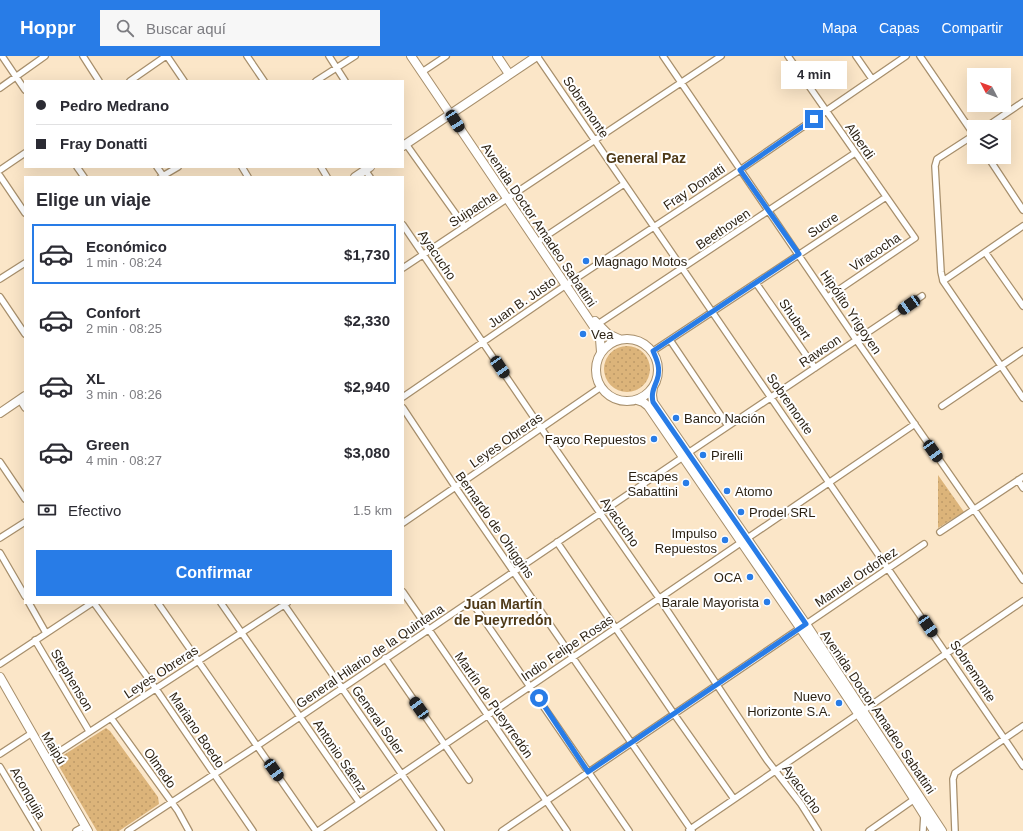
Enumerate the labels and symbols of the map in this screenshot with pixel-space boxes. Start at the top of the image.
callout: 4 min [781,61,847,89]
north arrow [967,68,1011,112]
street label: Sobremonte [560,73,612,141]
car [443,108,467,134]
route end [805,110,823,128]
street label: Alberdi [842,120,878,162]
street label: Avenida Doctor Amadeo Sabattini [478,140,600,310]
district label: General Paz [606,150,686,166]
street label: Fray Donatti [660,161,728,213]
street label: Suipacha [446,188,500,230]
street label: Beethoven [693,205,753,253]
street label: Sucre [805,209,841,241]
street label: Ayacucho [415,227,459,283]
street label: Viracocha [847,229,904,274]
place label: Magnago Motos [594,254,688,269]
marker: Magnago Motos [581,256,591,266]
street label: Hipólito Yrigoyen [817,267,885,357]
street label: Juan B. Justo [485,273,559,331]
car [896,293,922,317]
street label: Shubert [776,296,814,342]
place label: Vea [591,327,614,342]
marker: Vea [578,329,588,339]
street label: Rawson [796,332,844,370]
car [488,354,512,380]
street label: Sobremonte [764,371,816,437]
street label: Leyes Obreras [467,409,546,471]
place label: Banco Nación [684,411,765,426]
marker: Banco Nación [671,413,681,423]
place label: Fayco Repuestos [545,432,646,447]
marker: Fayco Repuestos [649,434,659,444]
car [921,438,945,464]
place label: Pirelli [711,448,743,463]
marker: Pirelli [698,450,708,460]
street label: Bernardo de Ohiggins [453,469,538,582]
place label: Escapes Sabattini [627,469,678,499]
marker: Escapes Sabattini [681,478,691,488]
place label: Atomo [735,484,773,499]
marker: Atomo [722,486,732,496]
street label: Ayacucho [598,494,642,550]
place label: Prodel SRL [749,505,815,520]
marker: Prodel SRL [736,507,746,517]
place label: Impulso Repuestos [655,526,717,556]
marker: Impulso Repuestos [720,535,730,545]
street label: Manuel Ordoñez [812,544,900,610]
place label: OCA [714,570,742,585]
marker: OCA [745,572,755,582]
place label: Barale Mayorista [661,595,760,610]
district label: Juan Martín de Pueyrredón [454,596,552,628]
marker: Barale Mayorista [762,597,772,607]
street label: General Hilario de la Quintana [293,600,447,711]
street label: Indio Felipe Rosas [518,611,616,684]
car [916,613,940,639]
street label: Avenida Doctor Amadeo Sabattini [817,627,939,797]
street label: Sobremonte [947,637,999,705]
street label: Leyes Obreras [121,642,201,702]
street label: Stephenson [48,646,96,714]
street label: Martín de Pueyrredón [452,649,536,761]
street label: General Soler [349,683,408,758]
street label: Mariano Boedo [166,689,228,771]
route start [530,689,548,707]
place label: Nuevo Horizonte S.A. [747,689,831,719]
car [407,695,431,721]
marker: Nuevo Horizonte S.A. [834,698,844,708]
street label: Antonio Sáenz [310,717,370,795]
street label: Maipú [38,729,70,767]
street label: Olmedo [141,745,179,791]
car [262,757,286,783]
street label: Ayacucho [779,762,825,816]
street label: Aconquija [7,765,49,822]

